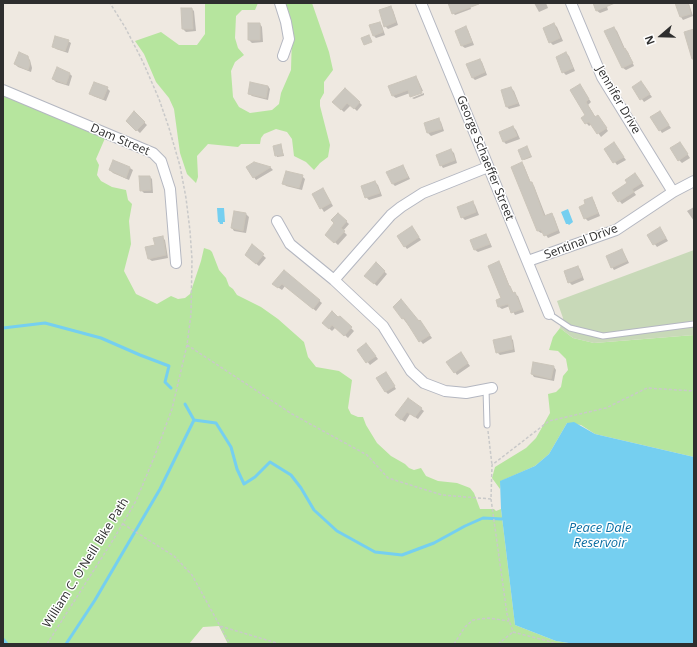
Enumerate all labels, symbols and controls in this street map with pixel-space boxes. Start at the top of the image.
north arrow [641,16,681,56]
text: N [641,34,658,47]
street label: Jennifer Drive [593,64,643,136]
street label: George Schaeffer Street [453,93,517,223]
street label: Dam Street [88,121,152,159]
street label: Sentinal Drive [542,221,620,263]
street label: William C. O'Neill Bike Path [40,495,132,631]
water label: Peace Dale Reservoir [569,520,631,551]

